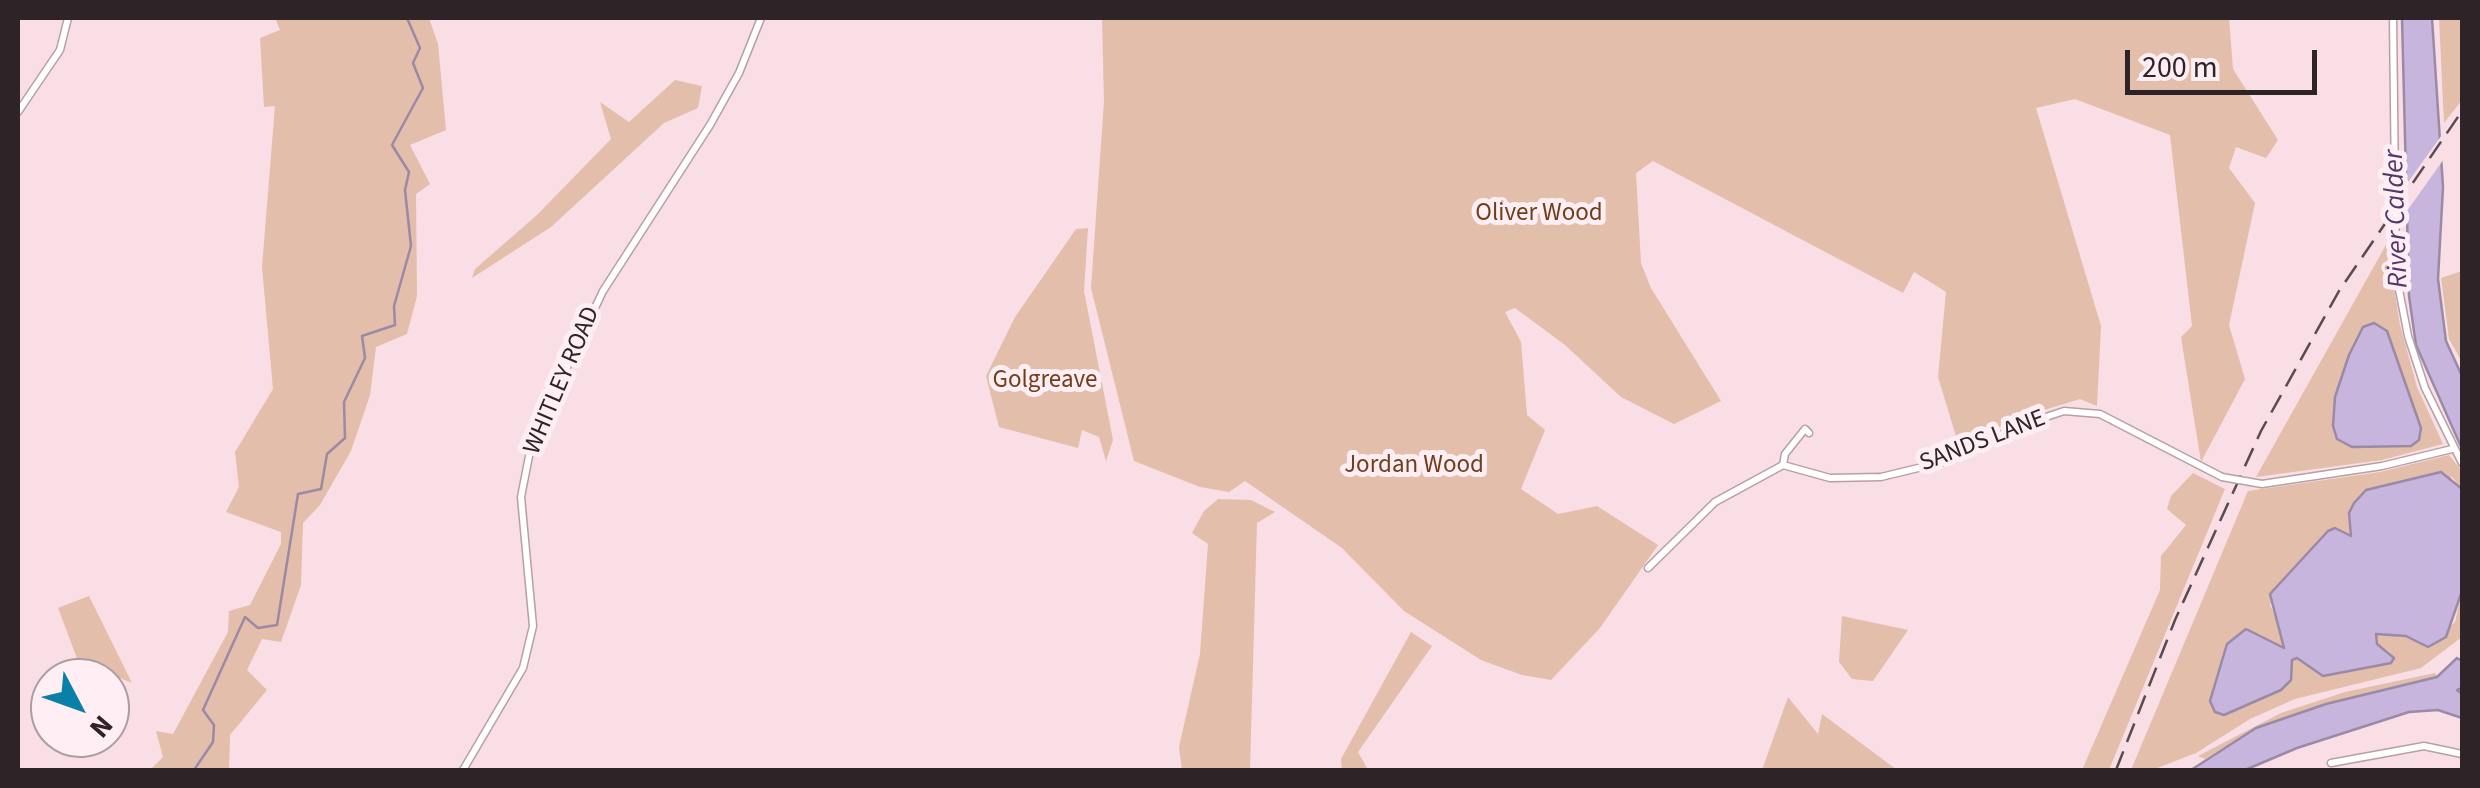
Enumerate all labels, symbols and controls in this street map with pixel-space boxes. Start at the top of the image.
scale bar [2130,30,2322,92]
text: 200 m [2142,46,2218,89]
water label: River Calder [2379,149,2417,289]
park label: Oliver Wood [1475,200,1603,230]
street label: WHITLEY ROAD [518,303,608,459]
park label: Golgreave [992,367,1098,397]
street label: SANDS LANE [1916,404,2050,480]
park label: Jordan Wood [1344,452,1484,482]
north arrow [30,658,130,758]
text: N [80,706,122,747]

